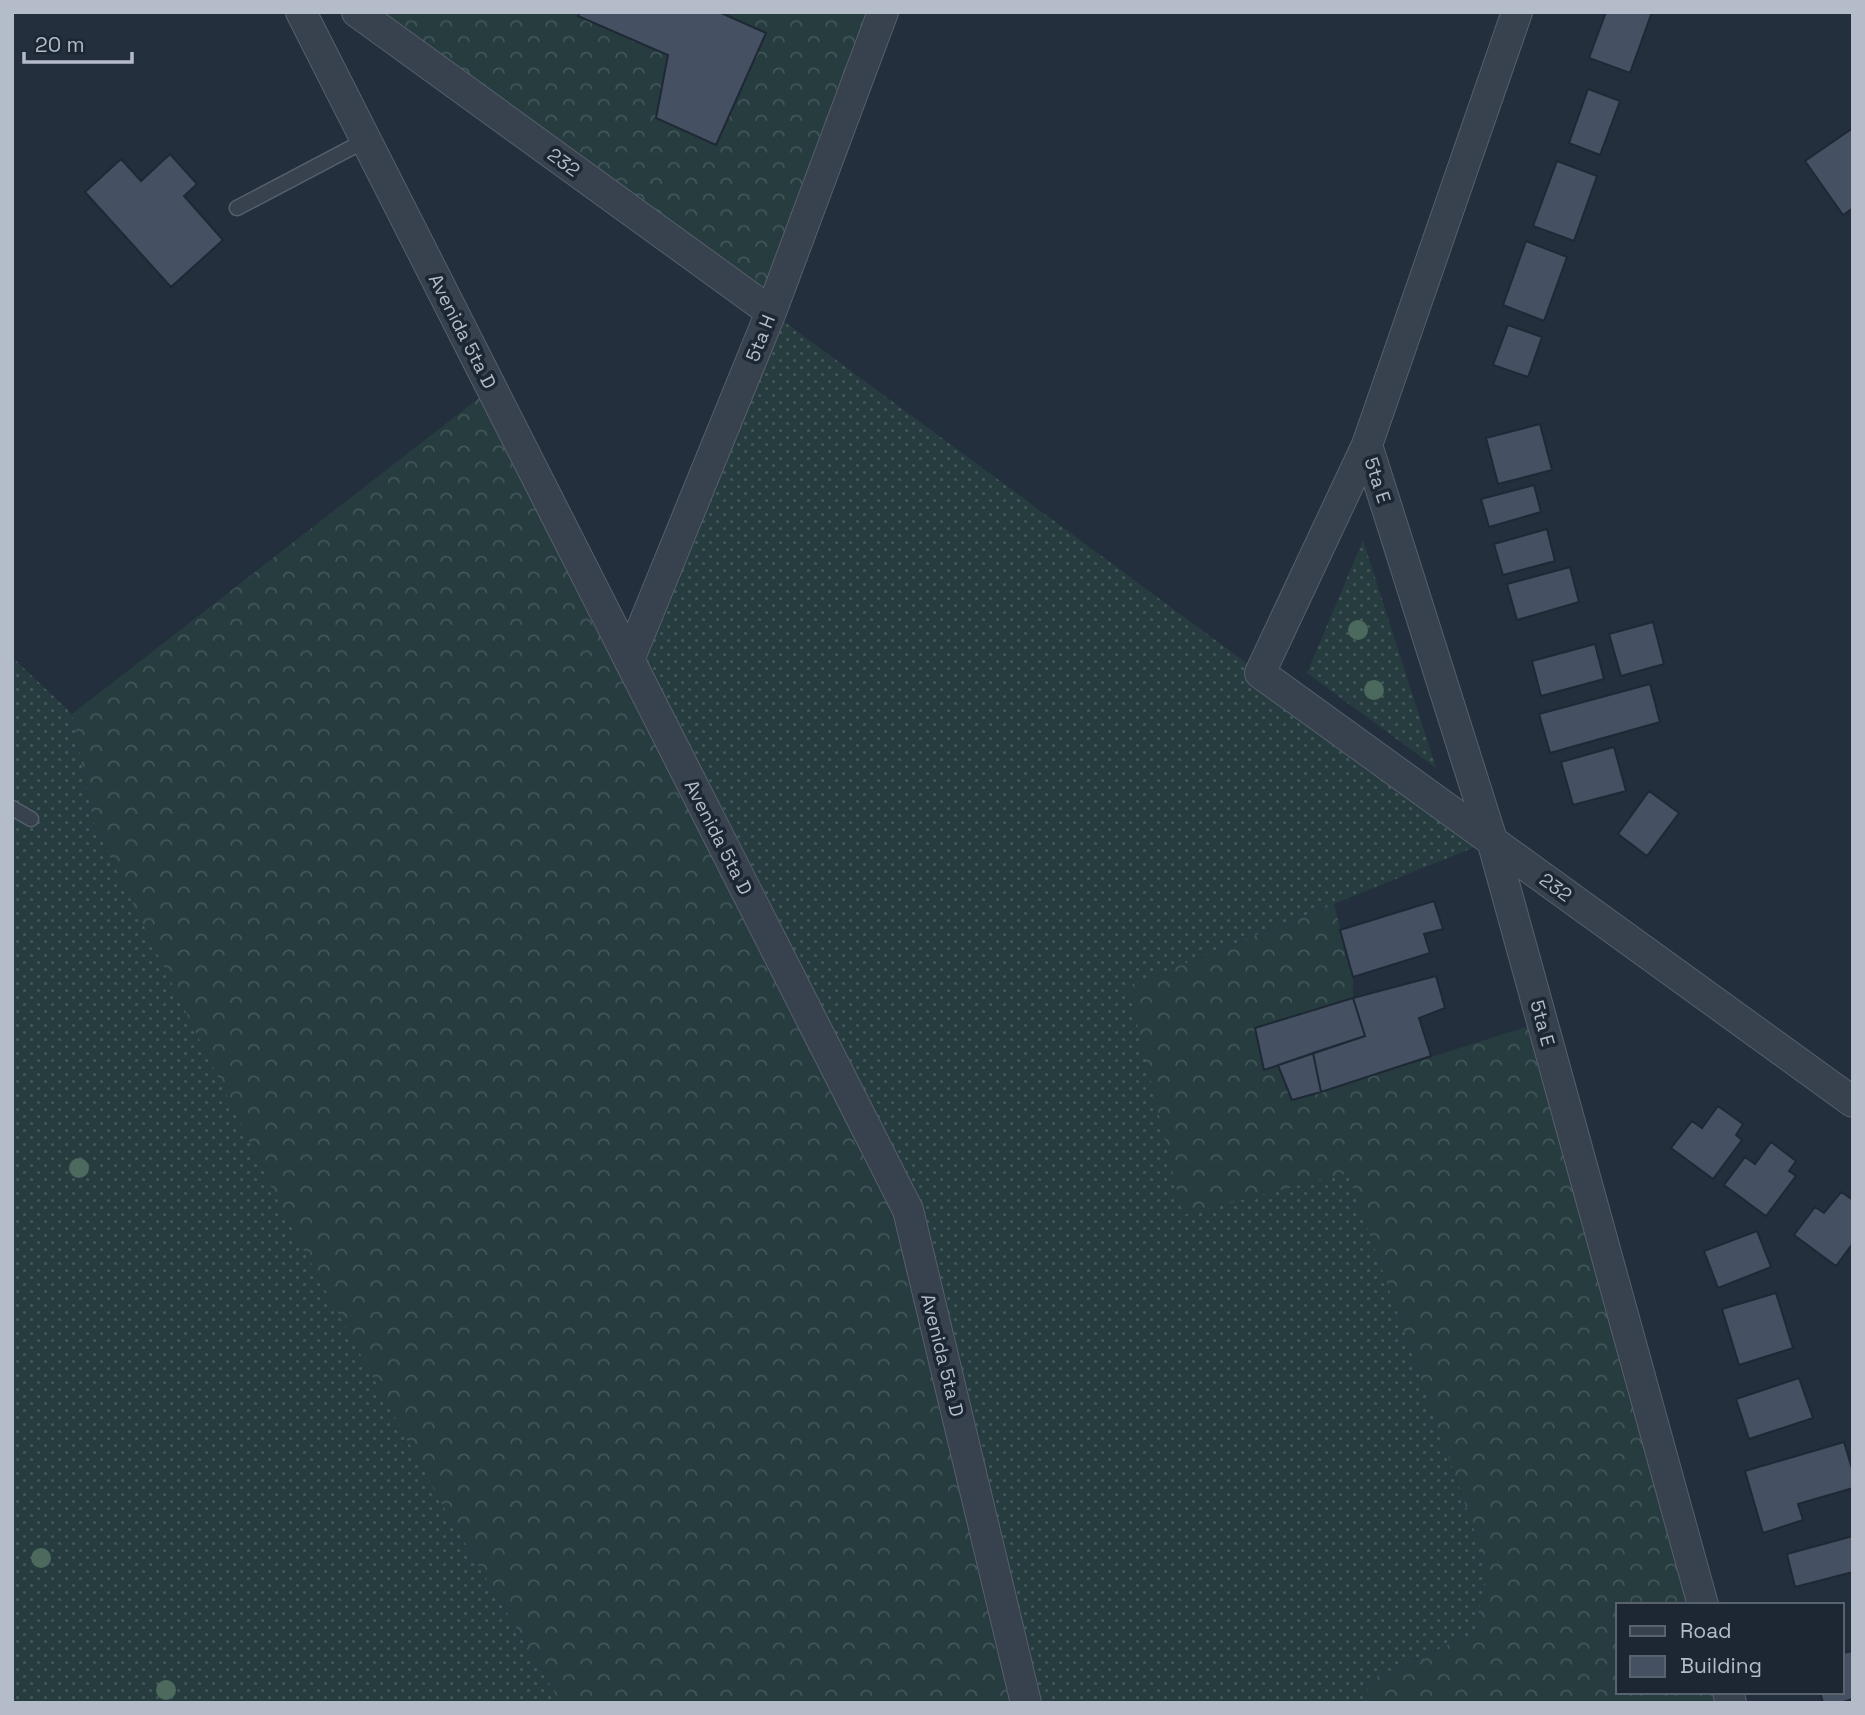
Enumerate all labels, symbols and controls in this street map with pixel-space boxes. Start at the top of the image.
scale bar [24,21,133,65]
text: 20 m [35,31,85,58]
street label: 232 [542,142,585,183]
street label: Avenida 5ta D [423,270,502,393]
street label: 5ta H [740,311,781,365]
street label: 5ta E [1358,454,1397,506]
street label: Avenida 5ta D [679,776,758,899]
street label: 232 [1534,867,1577,908]
street label: 5ta E [1524,997,1561,1049]
street label: Avenida 5ta D [915,1291,970,1419]
legend [1616,1603,1844,1694]
text: Road [1680,1617,1732,1644]
text: Building [1680,1652,1762,1679]

